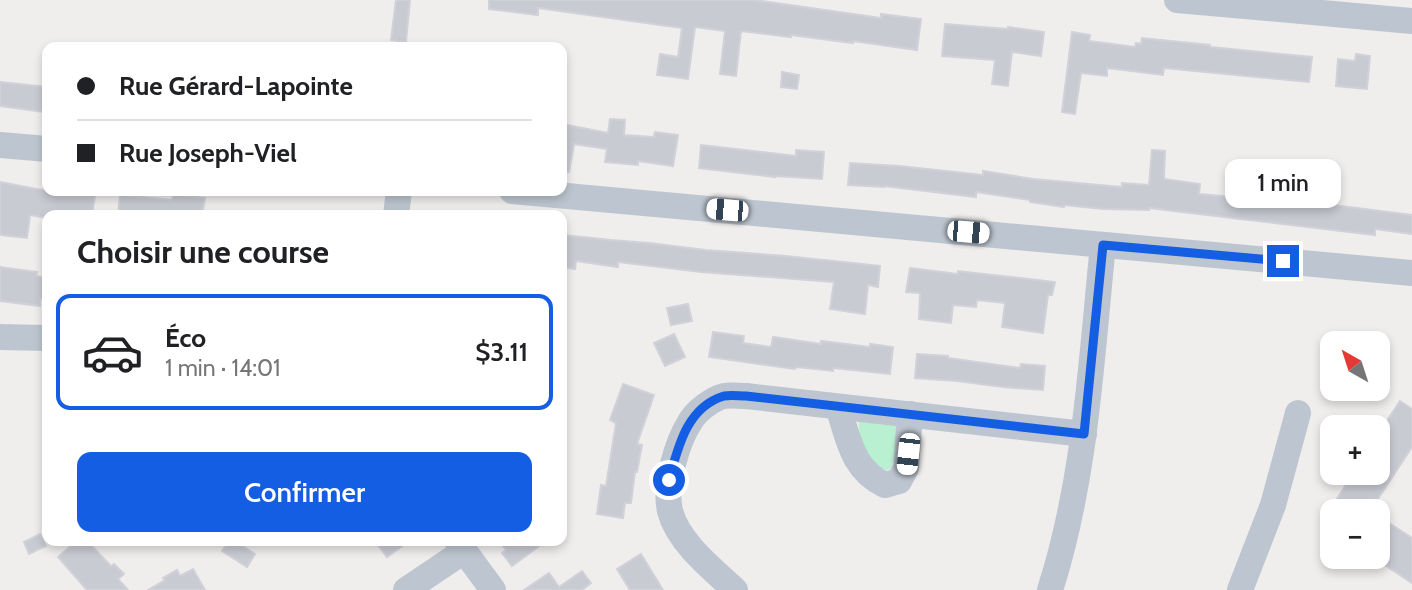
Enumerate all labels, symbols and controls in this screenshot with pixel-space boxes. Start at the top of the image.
text: Rue Gérard-Lapointe [119,70,353,102]
text: Rue Joseph-Viel [119,137,297,169]
callout: 1 min [1225,160,1341,208]
text: 1 min [1257,169,1309,197]
car [706,198,749,222]
car [947,220,990,244]
text: Choisir une course [77,232,329,271]
route end [1267,245,1299,277]
icon: car [81,321,144,384]
text: Éco [165,322,206,354]
north arrow [1320,331,1390,401]
map controls [1320,331,1390,569]
text: $3.11 [475,336,528,368]
text: 1 min · 14:01 [165,354,281,382]
button: + [1320,415,1390,485]
car [896,432,921,476]
button: Confirmer [77,452,532,532]
route start [653,464,685,496]
button: − [1320,499,1390,569]

